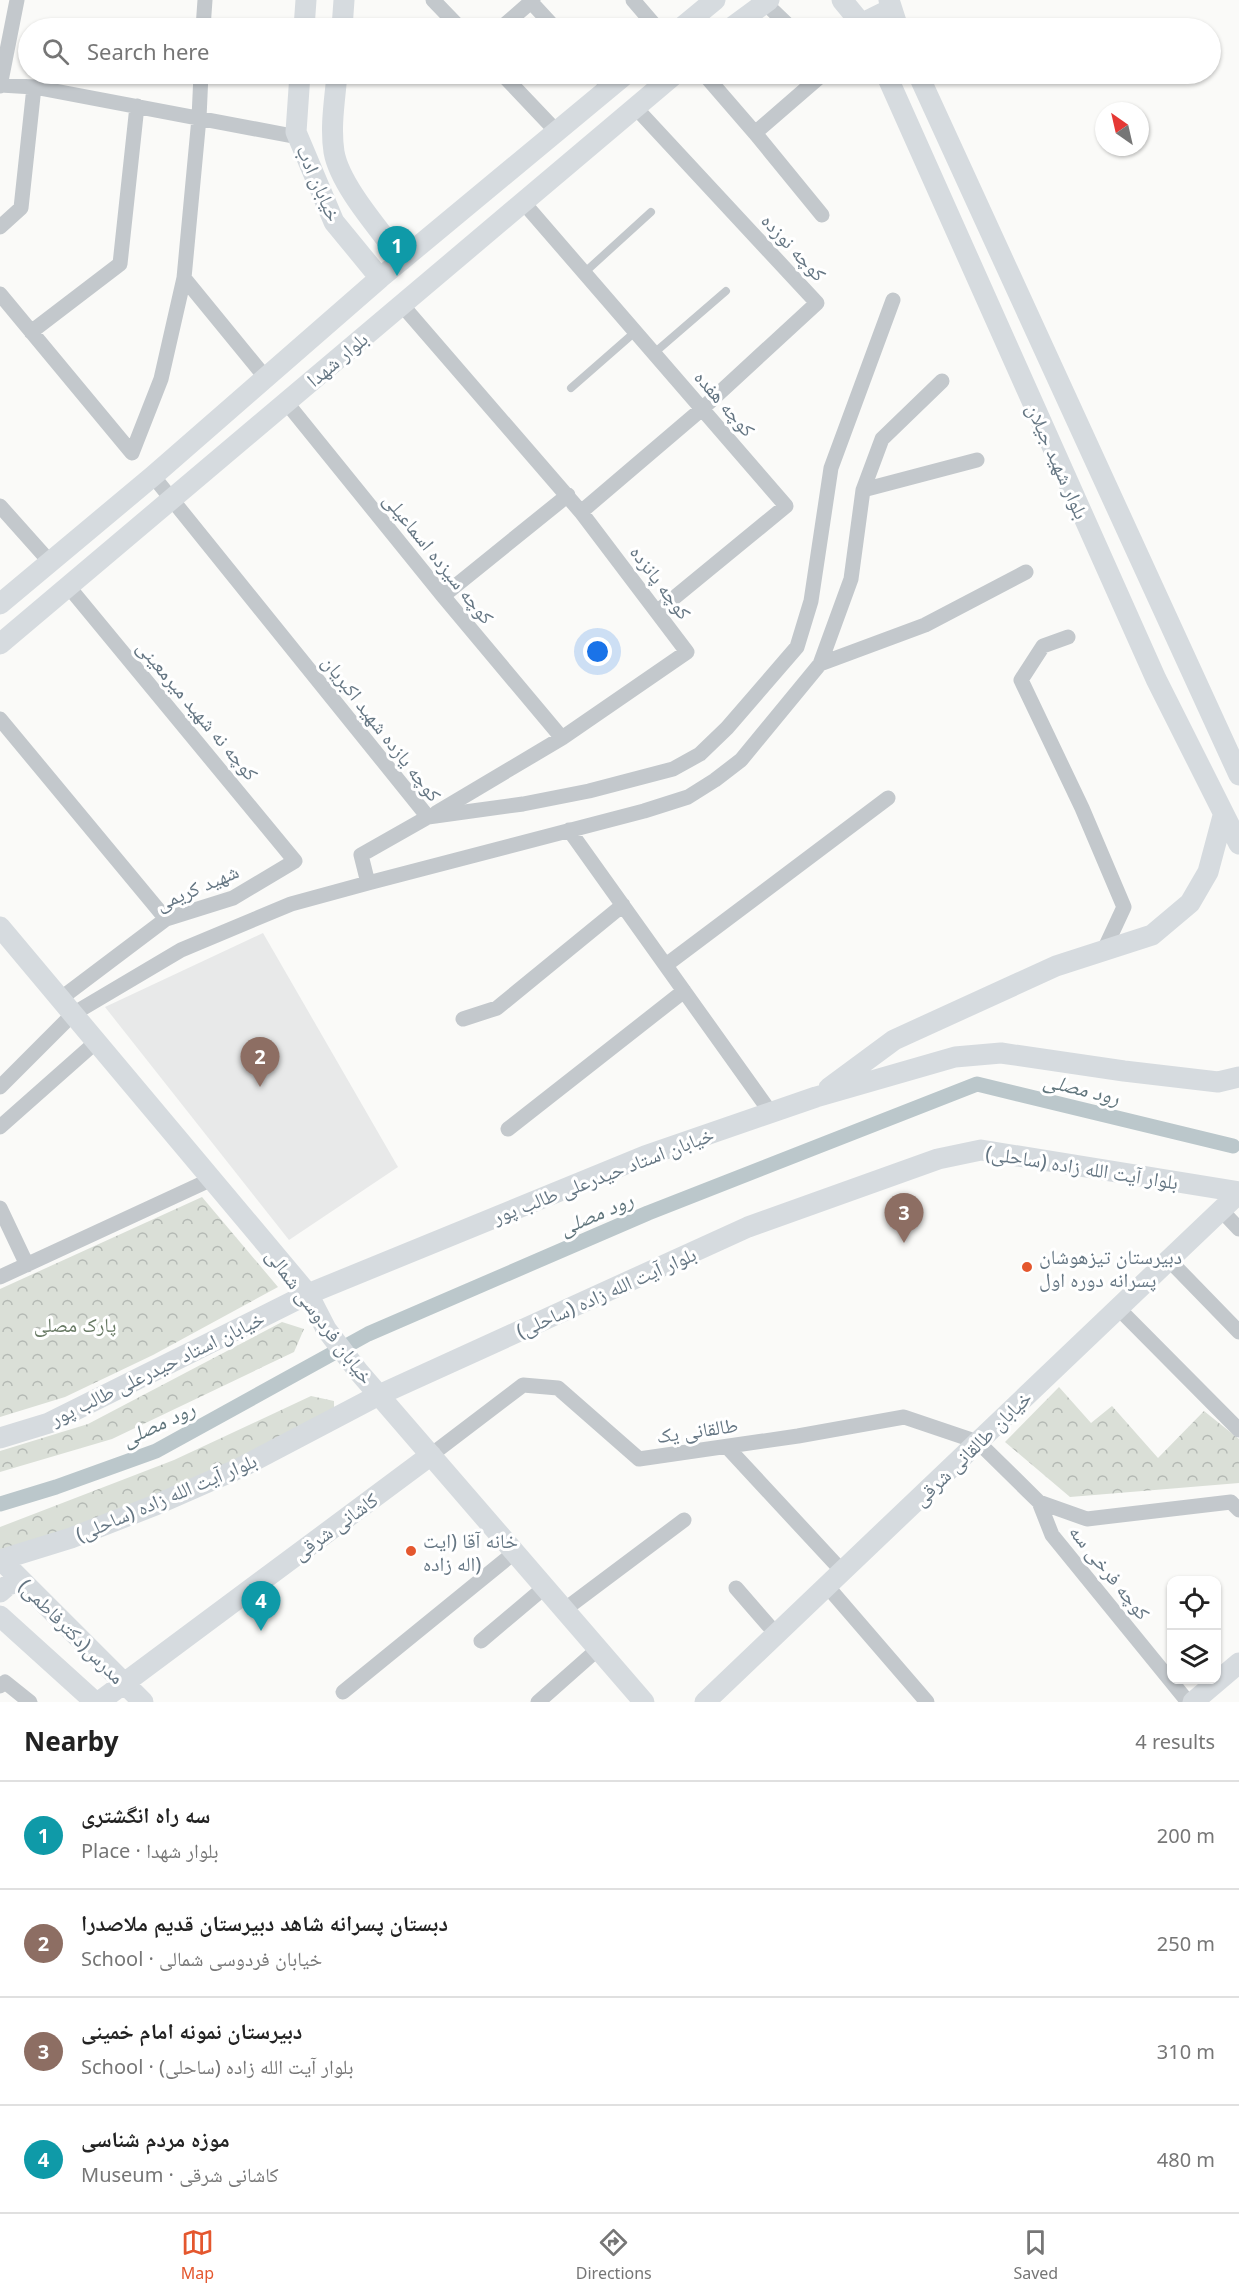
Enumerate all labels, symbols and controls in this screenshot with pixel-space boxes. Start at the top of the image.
search box [18,18,1221,84]
icon: search [39,35,72,68]
text: Search here [87,36,209,66]
north arrow [1095,102,1149,156]
street label: خیابان ادب [290,141,348,226]
street label: کوچه نوزده [756,207,832,287]
pin: 1 [378,226,416,276]
street label: بلوار شهدا [301,325,373,393]
street label: کوچه هفده [689,364,761,442]
street label: بلوار شهید جیلان [1020,399,1096,523]
street label: کوچه سیزده اسماعیلی [378,487,500,629]
street label: کوچه پانزده [624,539,698,625]
street label: کوچه نه شهید میرمعینی [131,634,265,786]
your location [583,637,612,666]
street label: کوچه یازده شهید اکبریان [316,649,448,807]
street label: شهید کریمی [151,857,243,917]
pin: 2 [240,1038,280,1087]
water label: رود مصلی [1041,1065,1123,1111]
street label: خیابان استاد حیدرعلی طالب پور [487,1120,718,1230]
street label: بلوار آیت الله زاده (ساحلی) [984,1138,1180,1196]
water label: رود مصلی [555,1185,637,1241]
pin: 3 [884,1194,924,1243]
street label: بلوار آیت الله زاده (ساحلی) [512,1240,700,1344]
street label: خیابان فردوسی شمالی [260,1243,380,1389]
place label: دبیرستان تیزهوشان پسرانه دوره اول [1039,1243,1182,1293]
marker: دبیرستان تیزهوشان پسرانه دوره اول [1020,1260,1034,1274]
street label: خیابان استاد حیدرعلی طالب پور [44,1304,269,1432]
park label: پارک مصلی [34,1311,116,1338]
street label: خیابان طالقانی شرقی [907,1384,1038,1512]
water label: رود مصلی [117,1394,199,1452]
street label: طالقانی یک [654,1411,740,1449]
street label: بلوار آیت الله زاده (ساحلی) [71,1447,261,1547]
street label: کاشانی شرقی [287,1486,383,1566]
street label: کوچه فرخی سه [1063,1519,1157,1625]
place label: خانه آقا (ایت اله زاده) [423,1527,518,1577]
marker: خانه آقا (ایت اله زاده) [404,1544,418,1558]
street label: مدرس(دکترفاطمی) [13,1572,131,1690]
map controls [1167,1576,1221,1684]
button: locate [1167,1576,1221,1630]
pin: 4 [242,1582,280,1631]
button: layers [1167,1630,1221,1684]
text: Nearby [24,1723,119,1759]
text: 4 results [1135,1728,1215,1755]
text: سه راه انگشتری [81,1799,211,1829]
text: 1 [38,1822,49,1849]
text: 200 m [1157,1822,1215,1849]
text: Place · بلوار شهدا [81,1837,219,1864]
text: دبستان پسرانه شاهد دبیرستان قدیم ملاصدرا [81,1907,448,1937]
text: 2 [38,1930,49,1957]
text: 250 m [1157,1930,1215,1957]
text: School · خیابان فردوسی شمالی [81,1945,322,1972]
text: دبیرستان نمونه امام خمینی [81,2015,302,2045]
text: 3 [38,2038,49,2065]
text: 310 m [1157,2038,1215,2065]
text: School · بلوار آیت الله زاده (ساحلی) [81,2053,354,2080]
text: موزه مردم شناسی [81,2123,230,2153]
text: 4 [38,2146,49,2173]
text: 480 m [1157,2146,1215,2173]
text: Museum · کاشانی شرقی [81,2161,279,2188]
tab: Map [181,2226,214,2284]
tab: Directions [576,2226,652,2284]
tab: Saved [1013,2226,1058,2284]

